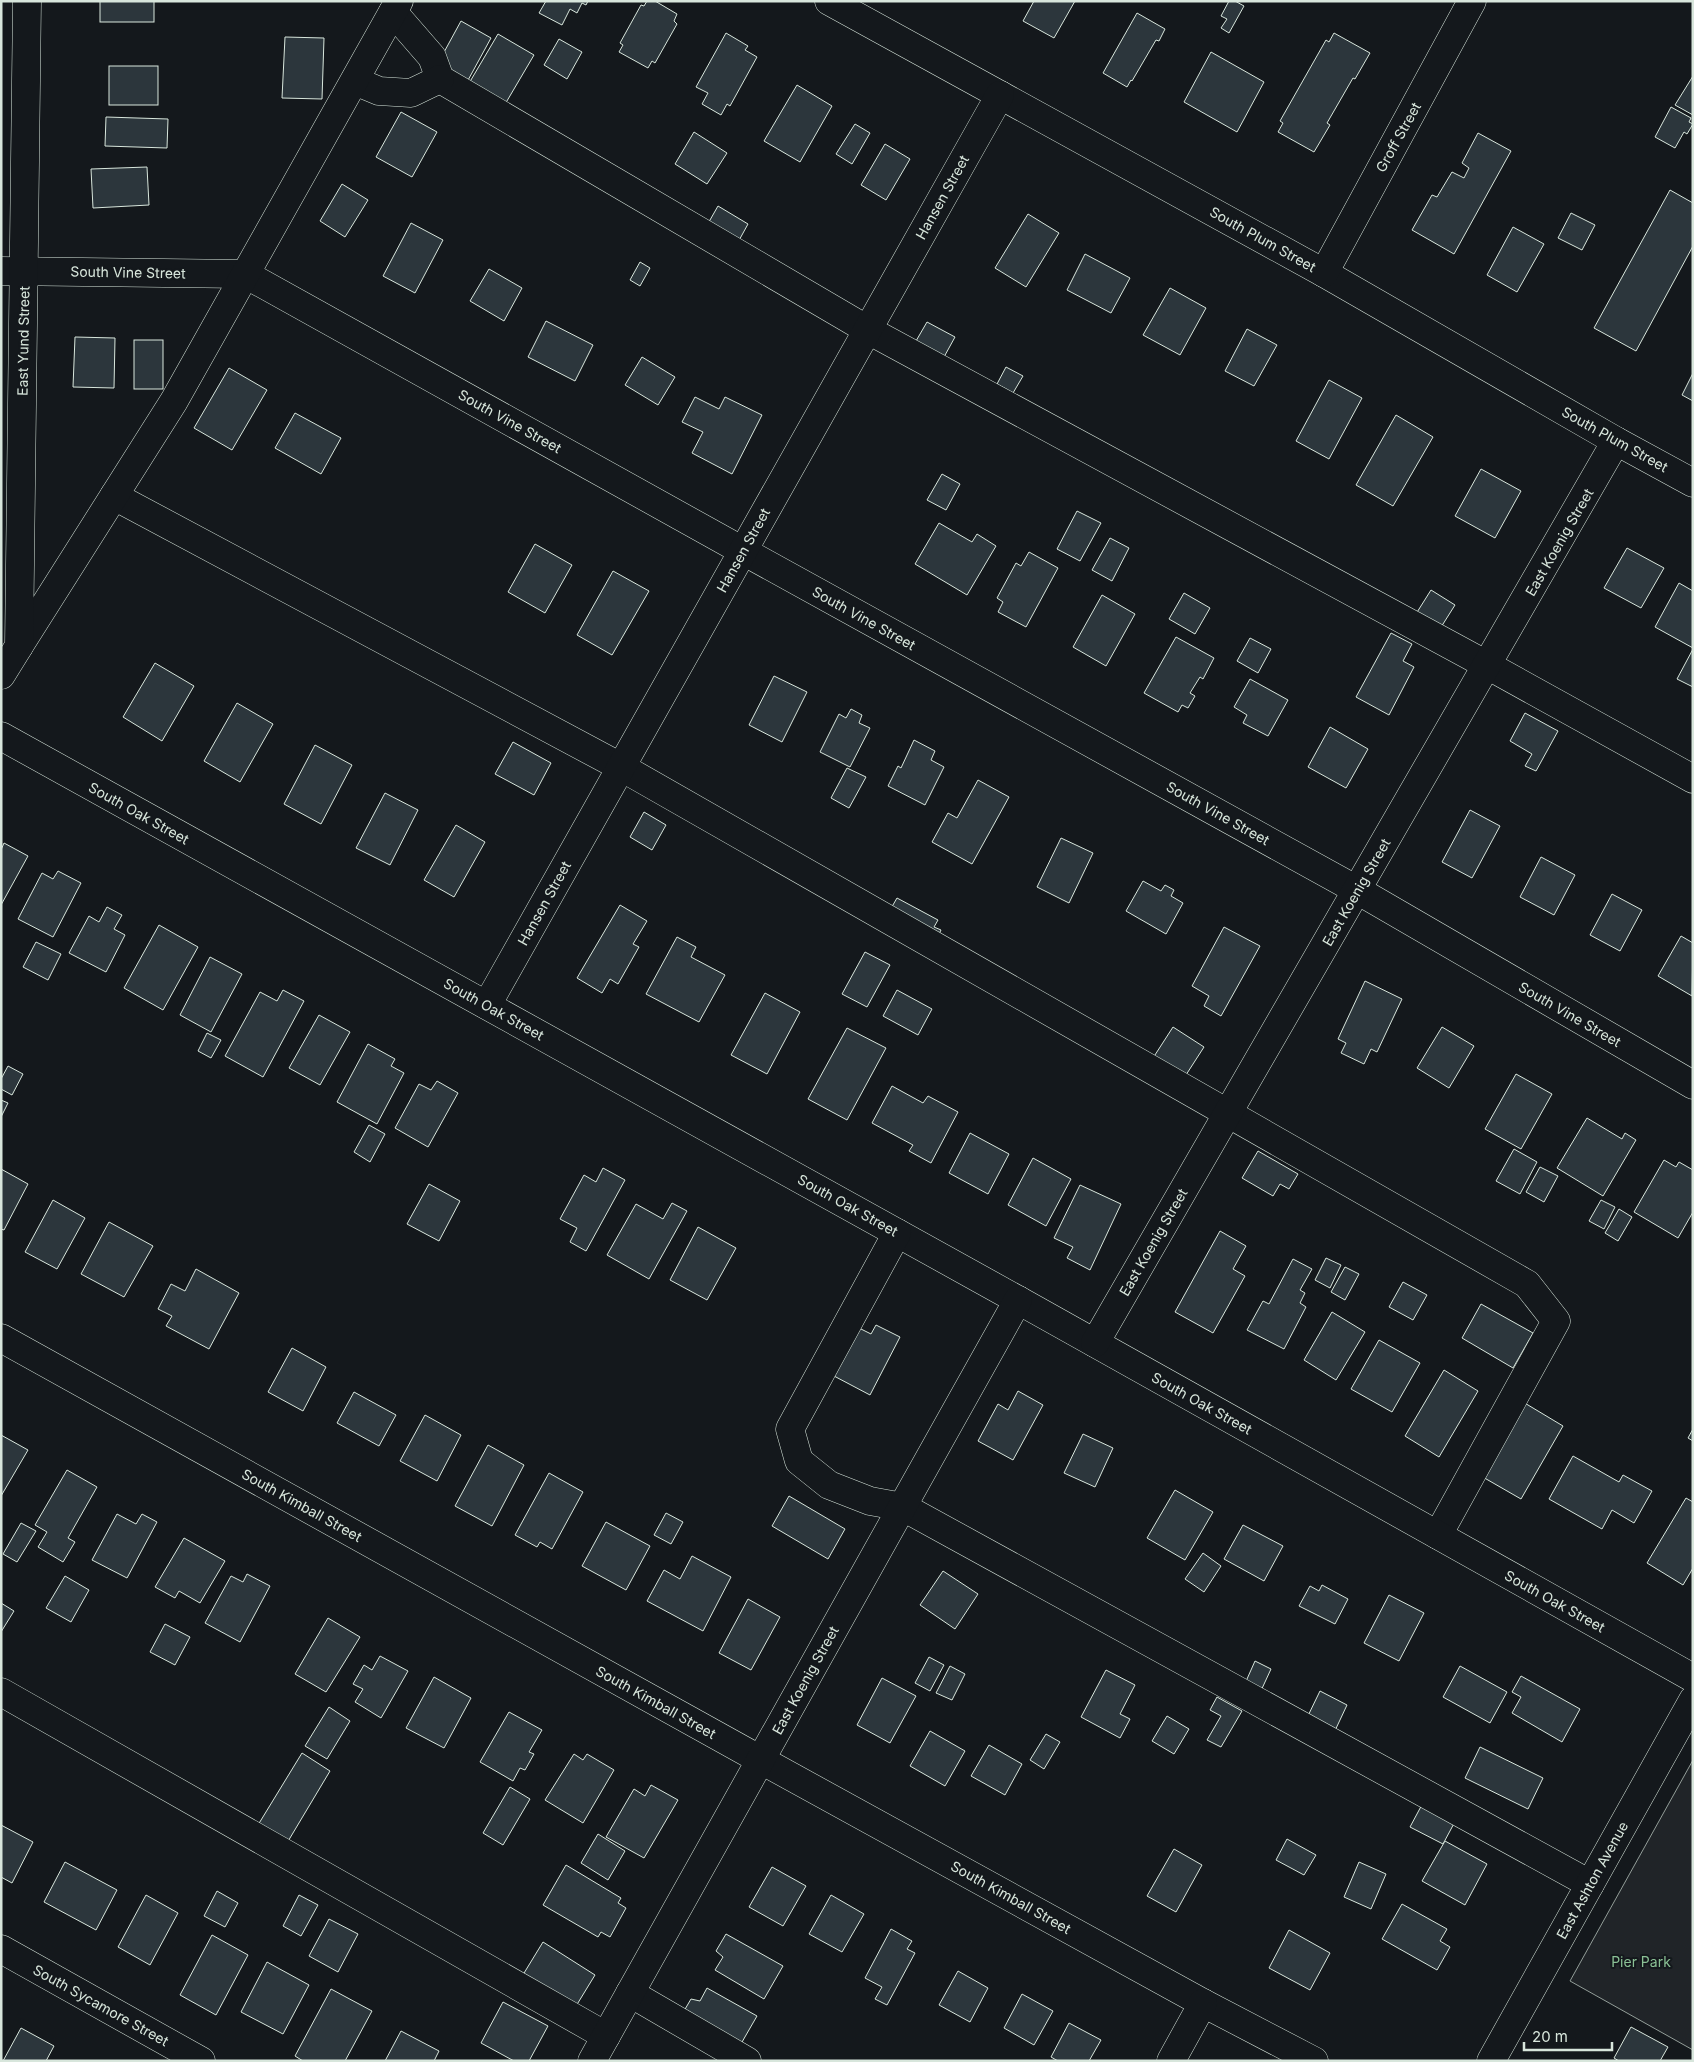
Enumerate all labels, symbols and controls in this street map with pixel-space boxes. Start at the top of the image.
street label: Groff Street [1372,99,1424,175]
street label: Hansen Street [912,151,972,242]
street label: South Plum Street [1207,203,1319,275]
street label: South Vine Street [70,262,186,282]
street label: East Yund Street [14,286,32,396]
street label: South Vine Street [455,386,565,457]
street label: South Plum Street [1559,403,1671,475]
street label: East Koenig Street [1521,485,1597,599]
street label: Hansen Street [713,504,773,595]
street label: South Vine Street [809,583,919,654]
street label: South Oak Street [86,778,193,848]
street label: South Vine Street [1163,778,1273,849]
street label: East Koenig Street [1318,835,1394,949]
street label: Hansen Street [514,857,574,948]
street label: South Oak Street [441,974,548,1044]
street label: South Vine Street [1516,978,1625,1050]
street label: South Oak Street [795,1170,902,1240]
street label: East Koenig Street [1115,1185,1191,1299]
street label: South Oak Street [1149,1368,1256,1438]
street label: South Kimball Street [239,1465,365,1545]
street label: South Oak Street [1502,1566,1609,1636]
street label: East Koenig Street [768,1622,842,1737]
street label: South Kimball Street [593,1662,719,1742]
street label: East Ashton Avenue [1553,1818,1631,1942]
street label: South Kimball Street [948,1857,1074,1937]
park label: Pier Park [1611,1953,1671,1970]
street label: South Sycamore Street [30,1961,172,2050]
scale bar [1524,2020,1612,2052]
text: 20 m [1532,2027,1568,2046]

